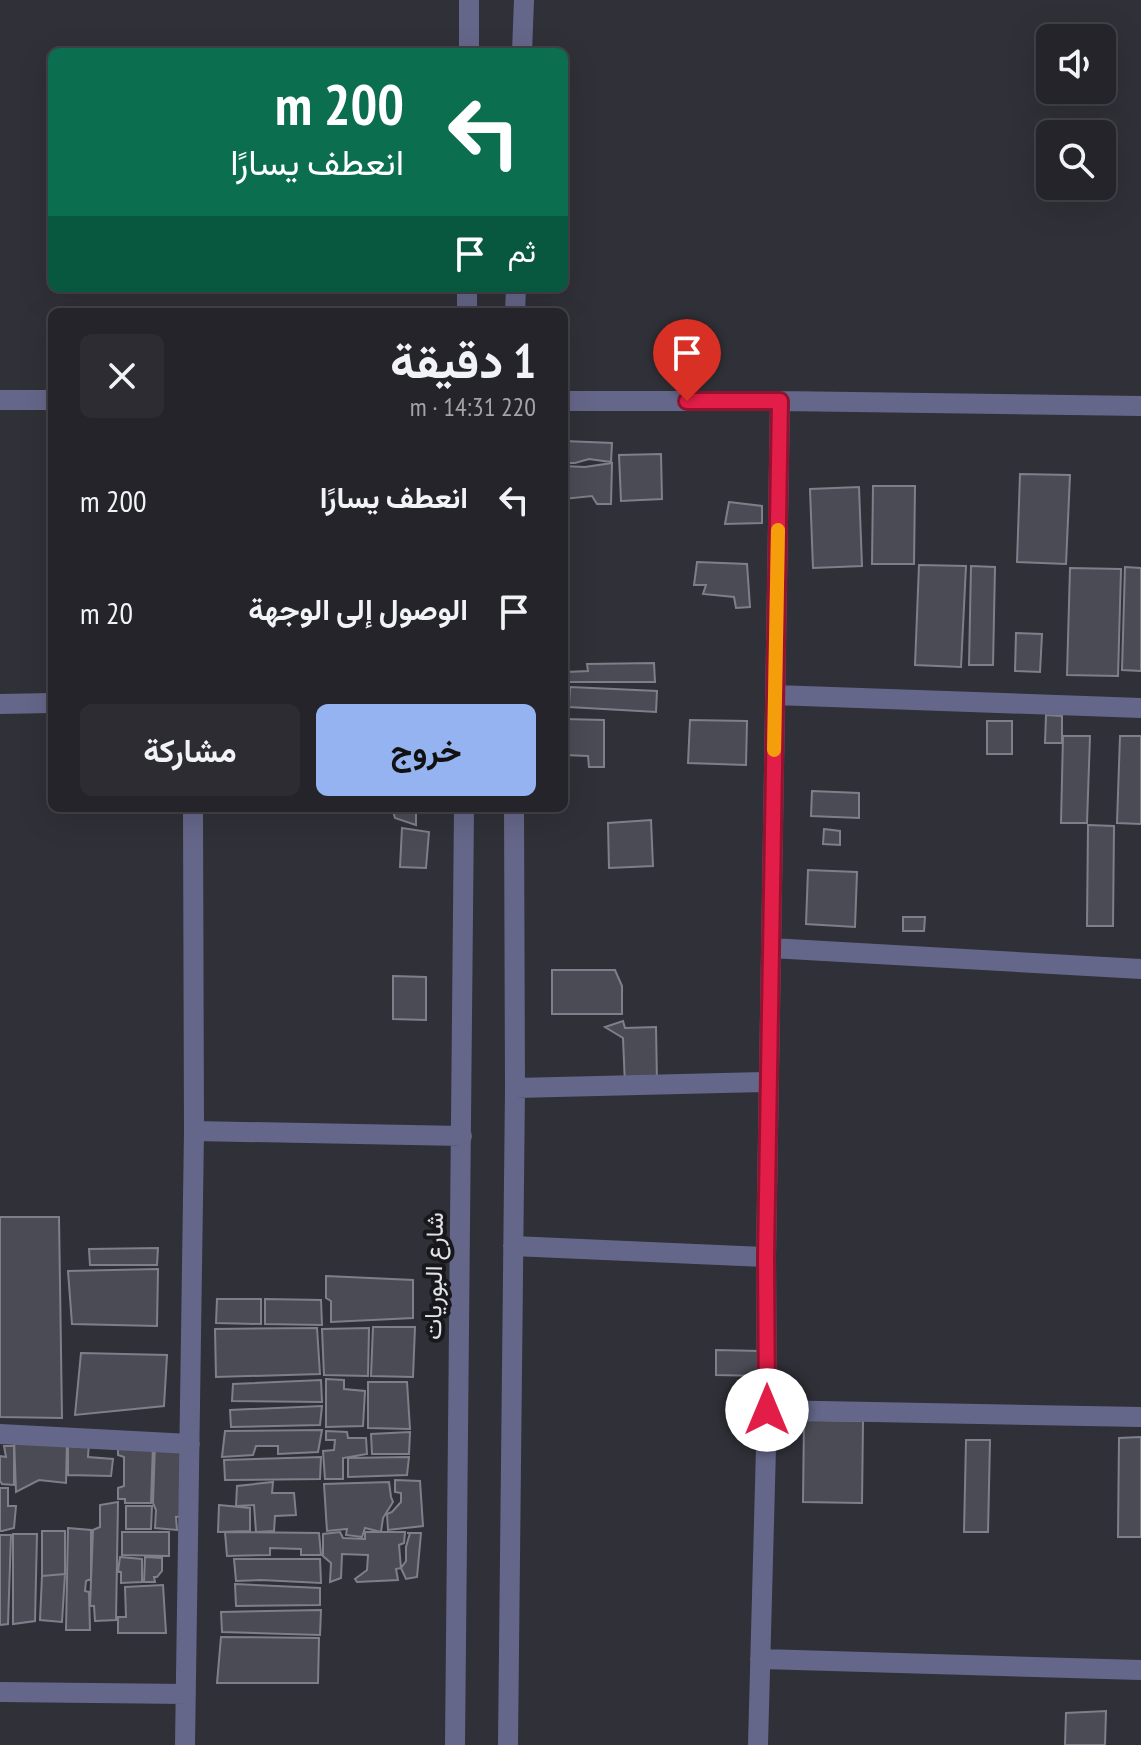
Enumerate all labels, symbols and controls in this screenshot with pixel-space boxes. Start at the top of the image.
map controls [1036,24,1116,200]
button: sound [1036,24,1116,104]
text: 200 m [275,68,404,140]
icon: left [432,80,536,184]
button: search [1036,120,1116,200]
text: انعطف يسارًا [230,138,404,185]
text: ثم [508,231,536,270]
icon: arrive [448,232,492,276]
pin [653,319,721,401]
text: 1 دقيقة [390,329,536,391]
icon: arrive [665,331,709,375]
button: close [80,334,164,418]
text: 220 m · 14:31 [410,390,536,423]
text: انعطف يسارًا [320,477,468,516]
icon: left [492,478,536,522]
text: 200 m [80,481,146,520]
text: الوصول إلى الوجهة [248,589,468,628]
icon: arrive [492,590,536,634]
text: 20 m [80,593,133,632]
button: مشاركة [80,704,300,796]
button: خروج [316,704,536,796]
street label: شارع البوريات [417,1212,451,1340]
position arrow [725,1368,809,1452]

